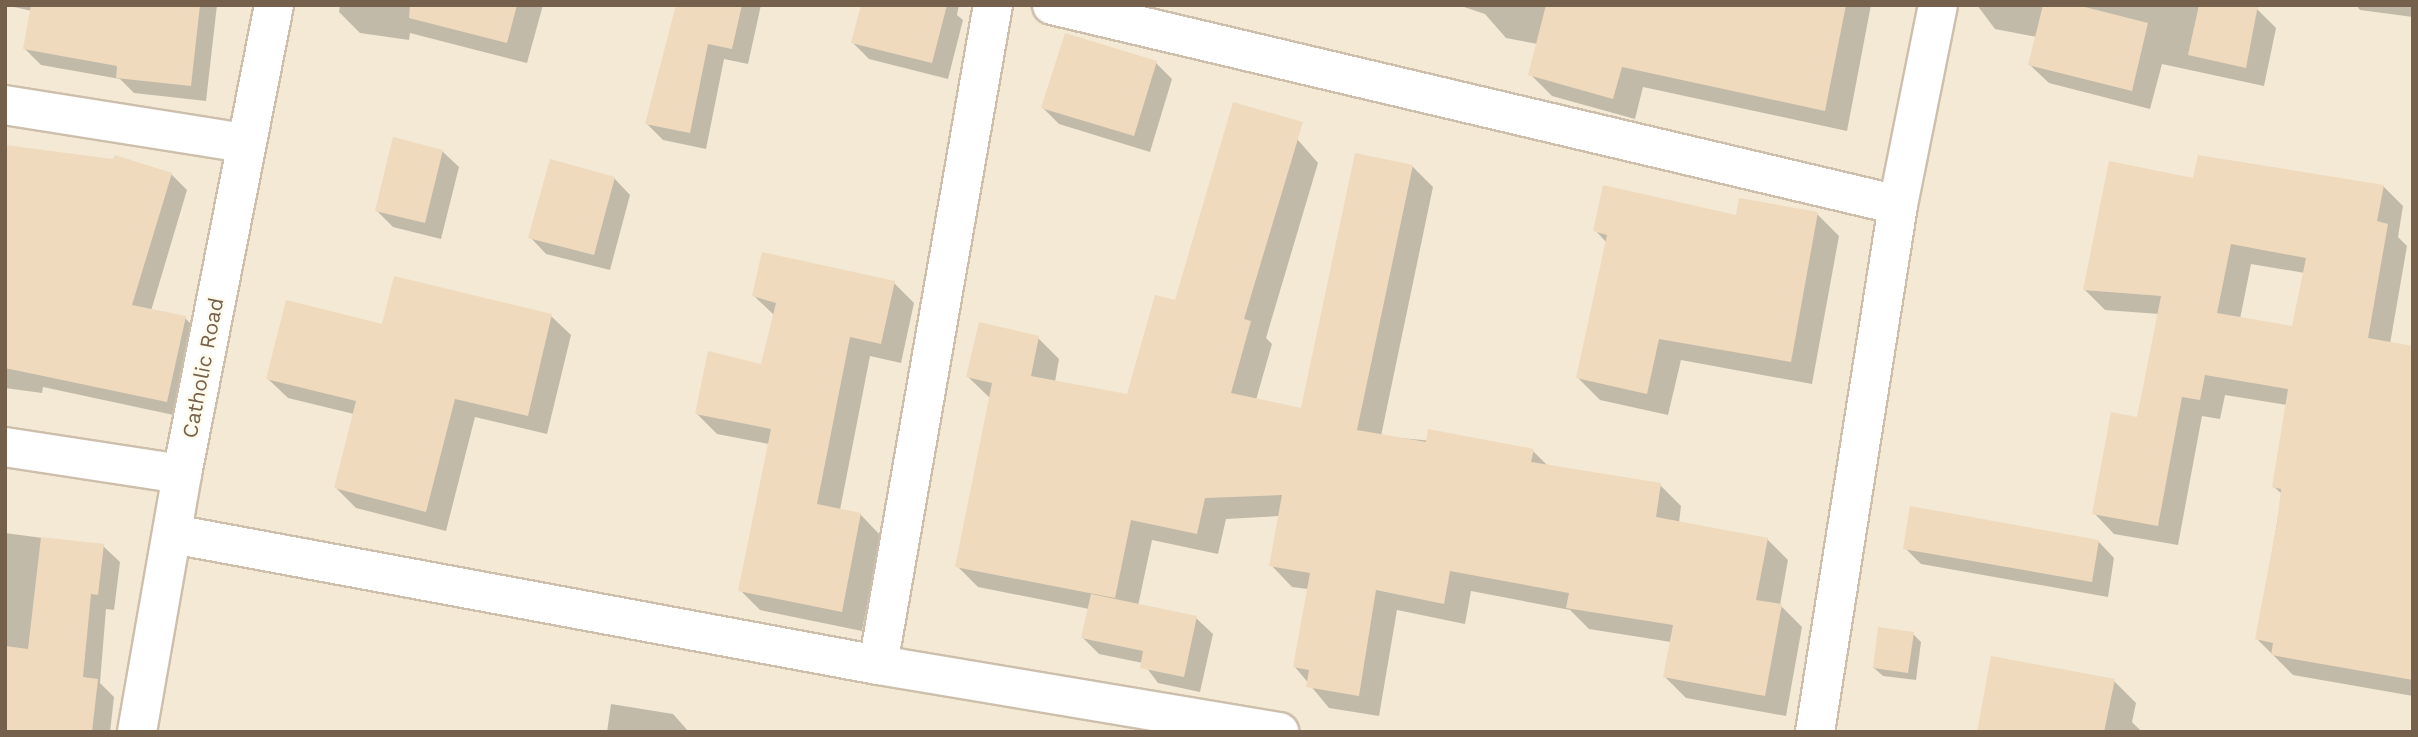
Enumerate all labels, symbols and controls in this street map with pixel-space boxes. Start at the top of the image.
street label: Catholic Road [177,296,229,440]

